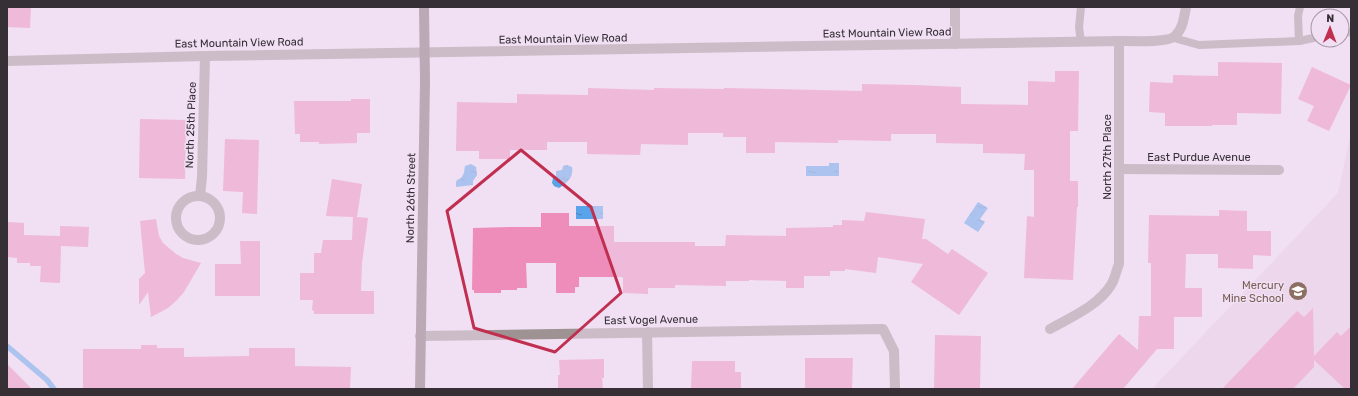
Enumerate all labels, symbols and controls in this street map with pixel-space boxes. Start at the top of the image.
north arrow [1310,8,1350,48]
text: N [1326,12,1334,25]
street label: East Mountain View Road [822,25,952,41]
street label: East Mountain View Road [498,31,628,47]
street label: East Mountain View Road [174,35,304,51]
street label: North 25th Place [183,82,199,168]
street label: North 27th Place [1101,114,1114,200]
street label: East Purdue Avenue [1147,151,1251,164]
street label: North 26th Street [404,152,418,243]
place label: Mercury Mine School [1222,279,1284,305]
school or university icon: Mercury Mine School [1287,280,1309,302]
street label: East Vogel Avenue [604,313,698,327]

